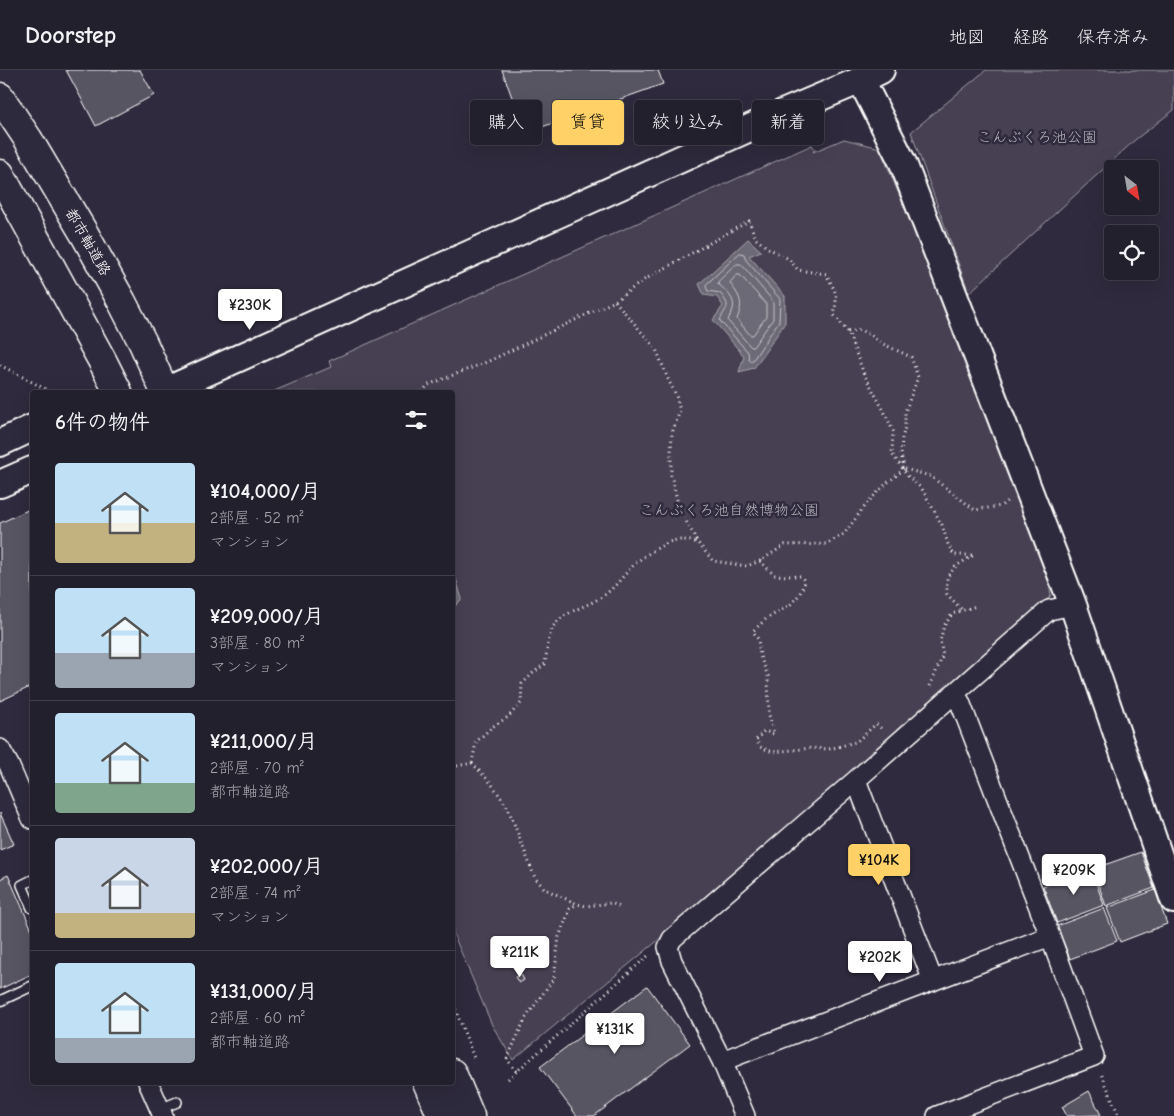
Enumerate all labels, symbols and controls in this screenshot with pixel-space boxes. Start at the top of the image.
text: Doorstep [25,21,116,49]
text: 地図 [949,27,985,48]
text: 経路 [1013,27,1049,48]
text: 保存済み [1077,27,1149,48]
chip: 購入 [470,100,542,145]
chip: 賃貸 [552,100,624,145]
chip: 絞り込み [634,100,742,145]
chip: 新着 [752,100,824,145]
park label: こんぶくろ池公園 [977,128,1097,146]
north arrow [1104,160,1159,215]
map controls [1104,160,1159,280]
street label: 都市軸道路 [61,205,115,279]
button: locate [1104,225,1159,280]
pin: ¥230K [215,288,285,331]
text: ¥230K [229,296,271,314]
icon: filters [402,406,430,434]
text: 6件の物件 [55,410,150,434]
text: ¥104,000/月 [210,479,321,503]
icon: home [95,483,155,543]
park label: こんぶくろ池自然博物公園 [639,501,819,519]
text: 2部屋 · 52 m² [210,509,303,527]
text: マンション [210,533,289,551]
text: ¥209,000/月 [210,604,324,628]
icon: home [95,608,155,668]
text: 3部屋 · 80 m² [210,634,304,652]
text: マンション [210,658,289,676]
text: ¥211,000/月 [210,729,318,753]
icon: home [95,733,155,793]
text: 2部屋 · 70 m² [210,759,304,777]
text: 都市軸道路 [210,783,290,801]
pin: ¥104K [844,844,914,886]
text: ¥104K [859,851,899,869]
text: ¥202,000/月 [210,854,324,878]
pin: ¥209K [1039,854,1109,896]
icon: home [95,858,155,918]
text: ¥209K [1053,861,1095,879]
text: 2部屋 · 74 m² [210,884,300,902]
text: マンション [210,908,289,926]
pin: ¥211K [485,936,555,978]
pin: ¥202K [845,940,915,983]
text: ¥211K [501,943,539,961]
text: ¥202K [859,948,901,966]
text: ¥131,000/月 [210,979,317,1003]
icon: home [95,983,155,1043]
text: 2部屋 · 60 m² [210,1009,305,1027]
pin: ¥131K [580,1012,650,1055]
text: ¥131K [596,1020,634,1038]
text: 都市軸道路 [210,1033,290,1051]

